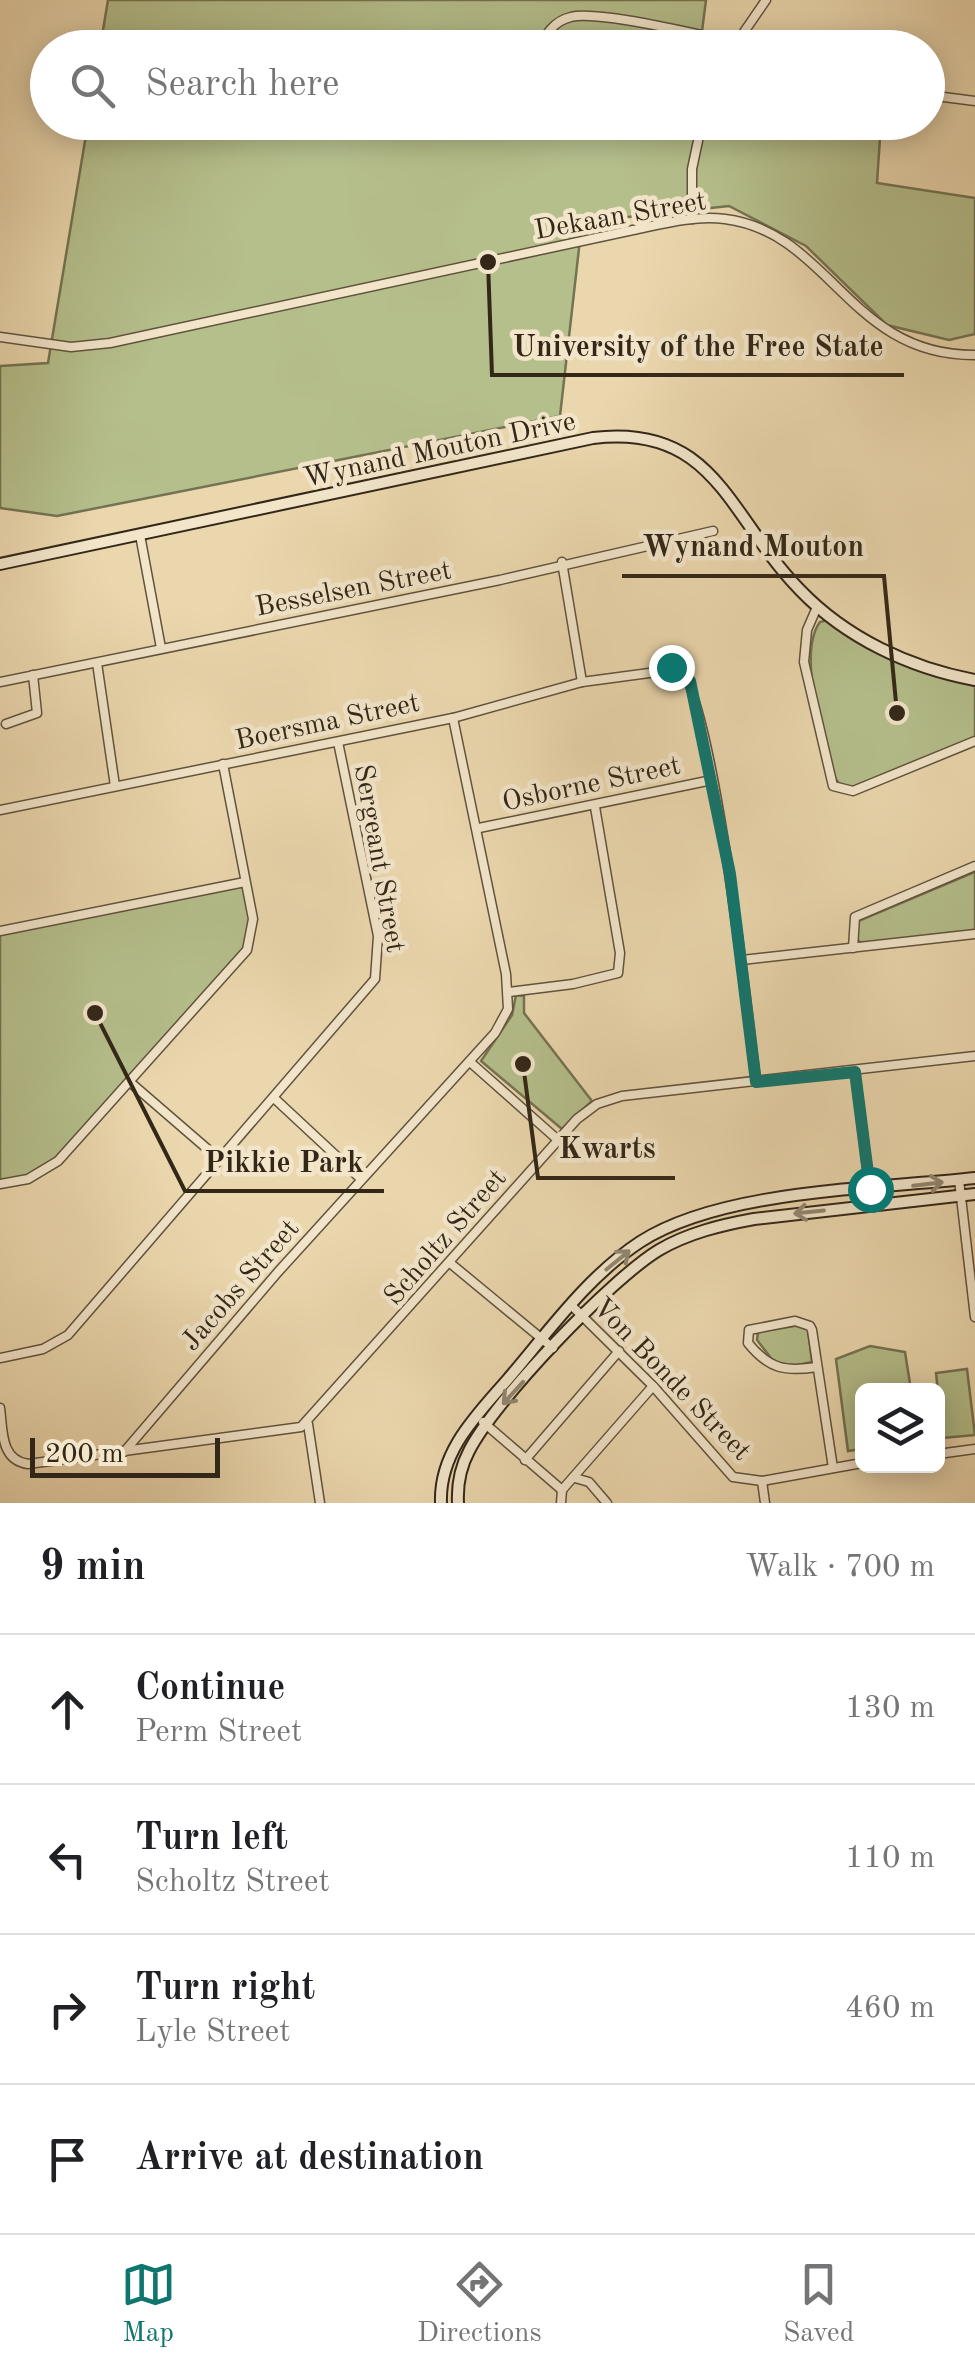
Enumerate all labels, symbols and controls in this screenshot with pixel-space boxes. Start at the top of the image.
search box [30,30,945,140]
icon: search [65,58,120,113]
text: Search here [145,66,340,104]
street label: Dekaan Street [532,188,709,246]
callout: University of the Free State [492,315,904,375]
text: University of the Free State [512,333,884,363]
street label: Wynand Mouton Drive [301,408,578,493]
callout: Wynand Mouton [622,516,884,576]
text: Wynand Mouton [642,533,864,563]
street label: Besselsen Street [253,557,454,623]
route end [649,645,695,691]
street label: Boersma Street [233,690,422,756]
street label: Osborne Street [500,752,683,817]
street label: Sergeant Street [348,762,408,955]
callout: Kwarts [538,1118,675,1178]
callout: Pikkie Park [185,1131,384,1191]
text: Kwarts [558,1135,656,1165]
text: Pikkie Park [204,1149,364,1179]
street label: Scholtz Street [380,1164,513,1311]
route start [848,1167,894,1213]
one-way arrow [912,1174,944,1192]
one-way arrow [793,1203,825,1222]
street label: Jacobs Street [177,1215,305,1357]
one-way arrow [604,1250,631,1271]
street label: Von Bonde Street [587,1294,755,1467]
one-way arrow [502,1380,525,1405]
map controls [855,1383,945,1473]
button: layers [855,1383,945,1473]
scale bar [30,1433,220,1478]
text: 200 m [45,1441,124,1469]
text: 9 min [40,1547,146,1589]
text: Walk · 700 m [745,1552,935,1584]
text: Continue [135,1670,285,1708]
icon: ahead [40,1682,95,1737]
text: 130 m [845,1693,935,1725]
text: Perm Street [135,1717,302,1749]
text: Turn left [135,1820,288,1858]
icon: left [40,1832,95,1887]
text: 110 m [845,1843,935,1875]
text: Scholtz Street [135,1867,330,1899]
text: Turn right [135,1970,315,2008]
icon: right [40,1982,95,2037]
text: 460 m [845,1993,935,2025]
text: Lyle Street [135,2017,291,2049]
icon: arrive [40,2132,95,2187]
text: Arrive at destination [135,2140,484,2178]
tab: Map [121,2257,176,2352]
tab: Directions [417,2257,542,2352]
tab: Saved [783,2257,854,2352]

